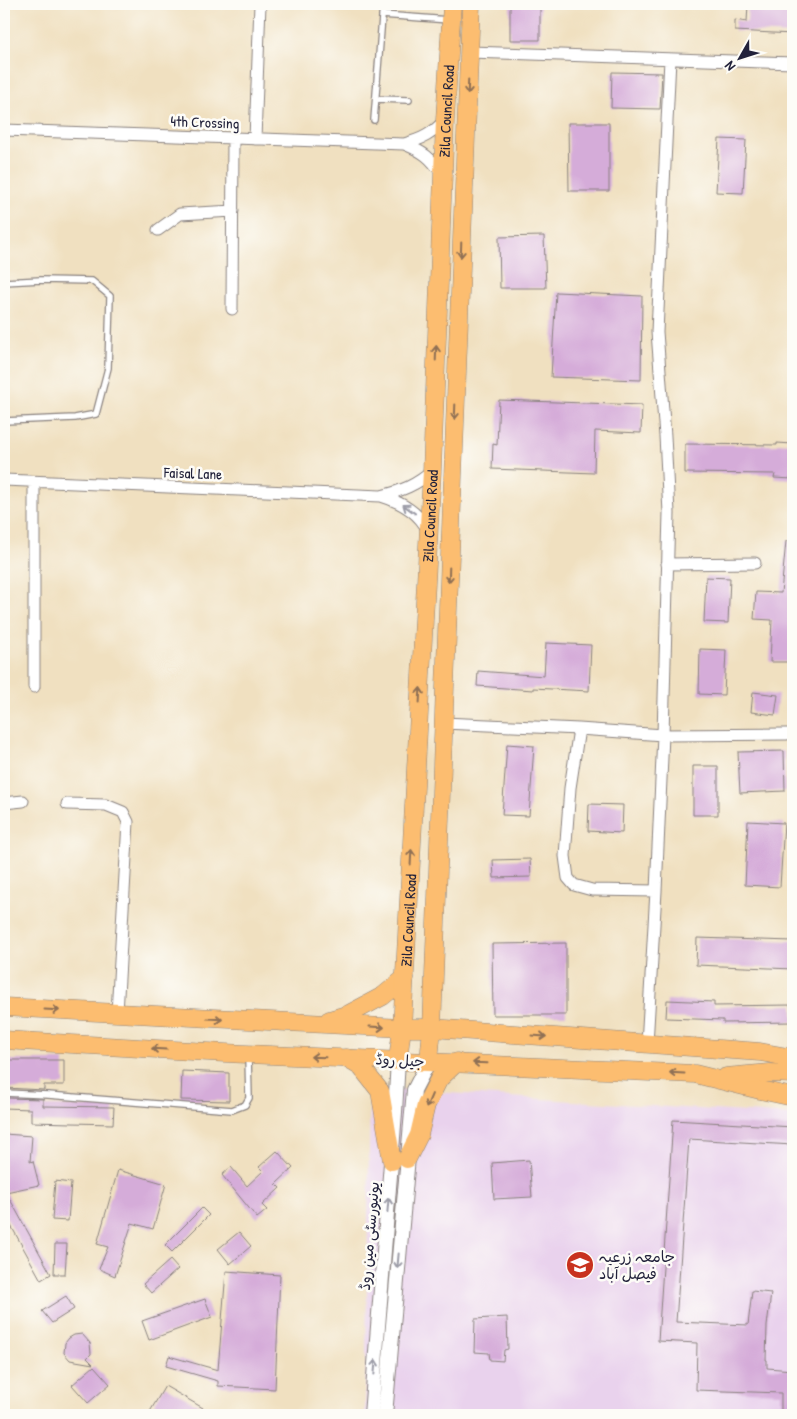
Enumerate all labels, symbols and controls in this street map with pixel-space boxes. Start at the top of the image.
north arrow [714,32,764,82]
text: N [719,57,739,75]
street label: Zila Council Road [433,64,459,158]
one-way arrow [463,79,472,95]
street label: 4th Crossing [170,110,240,134]
one-way arrow [456,242,466,258]
one-way arrow [431,345,441,361]
one-way arrow [450,404,460,420]
street label: Faisal Lane [163,461,222,485]
street label: Zila Council Road [417,469,443,563]
one-way arrow [402,504,416,514]
one-way arrow [444,566,453,582]
one-way arrow [415,687,424,703]
one-way arrow [407,850,416,866]
street label: Zila Council Road [395,873,421,967]
one-way arrow [44,1005,60,1015]
one-way arrow [206,1014,222,1023]
one-way arrow [368,1022,385,1032]
one-way arrow [531,1032,547,1041]
one-way arrow [151,1044,167,1053]
street label: جیل روڈ [375,1048,425,1072]
one-way arrow [310,1052,326,1061]
one-way arrow [472,1059,488,1068]
one-way arrow [669,1068,685,1077]
one-way arrow [423,1093,433,1108]
street label: یونیورسٹی مین روڈ [354,1181,384,1291]
one-way arrow [383,1197,393,1213]
place label: جامعہ زرعیہ فیصل آباد [599,1246,675,1284]
school or university icon: جامعہ زرعیہ فیصل آباد [565,1250,595,1280]
one-way arrow [394,1253,403,1269]
one-way arrow [370,1359,379,1375]

